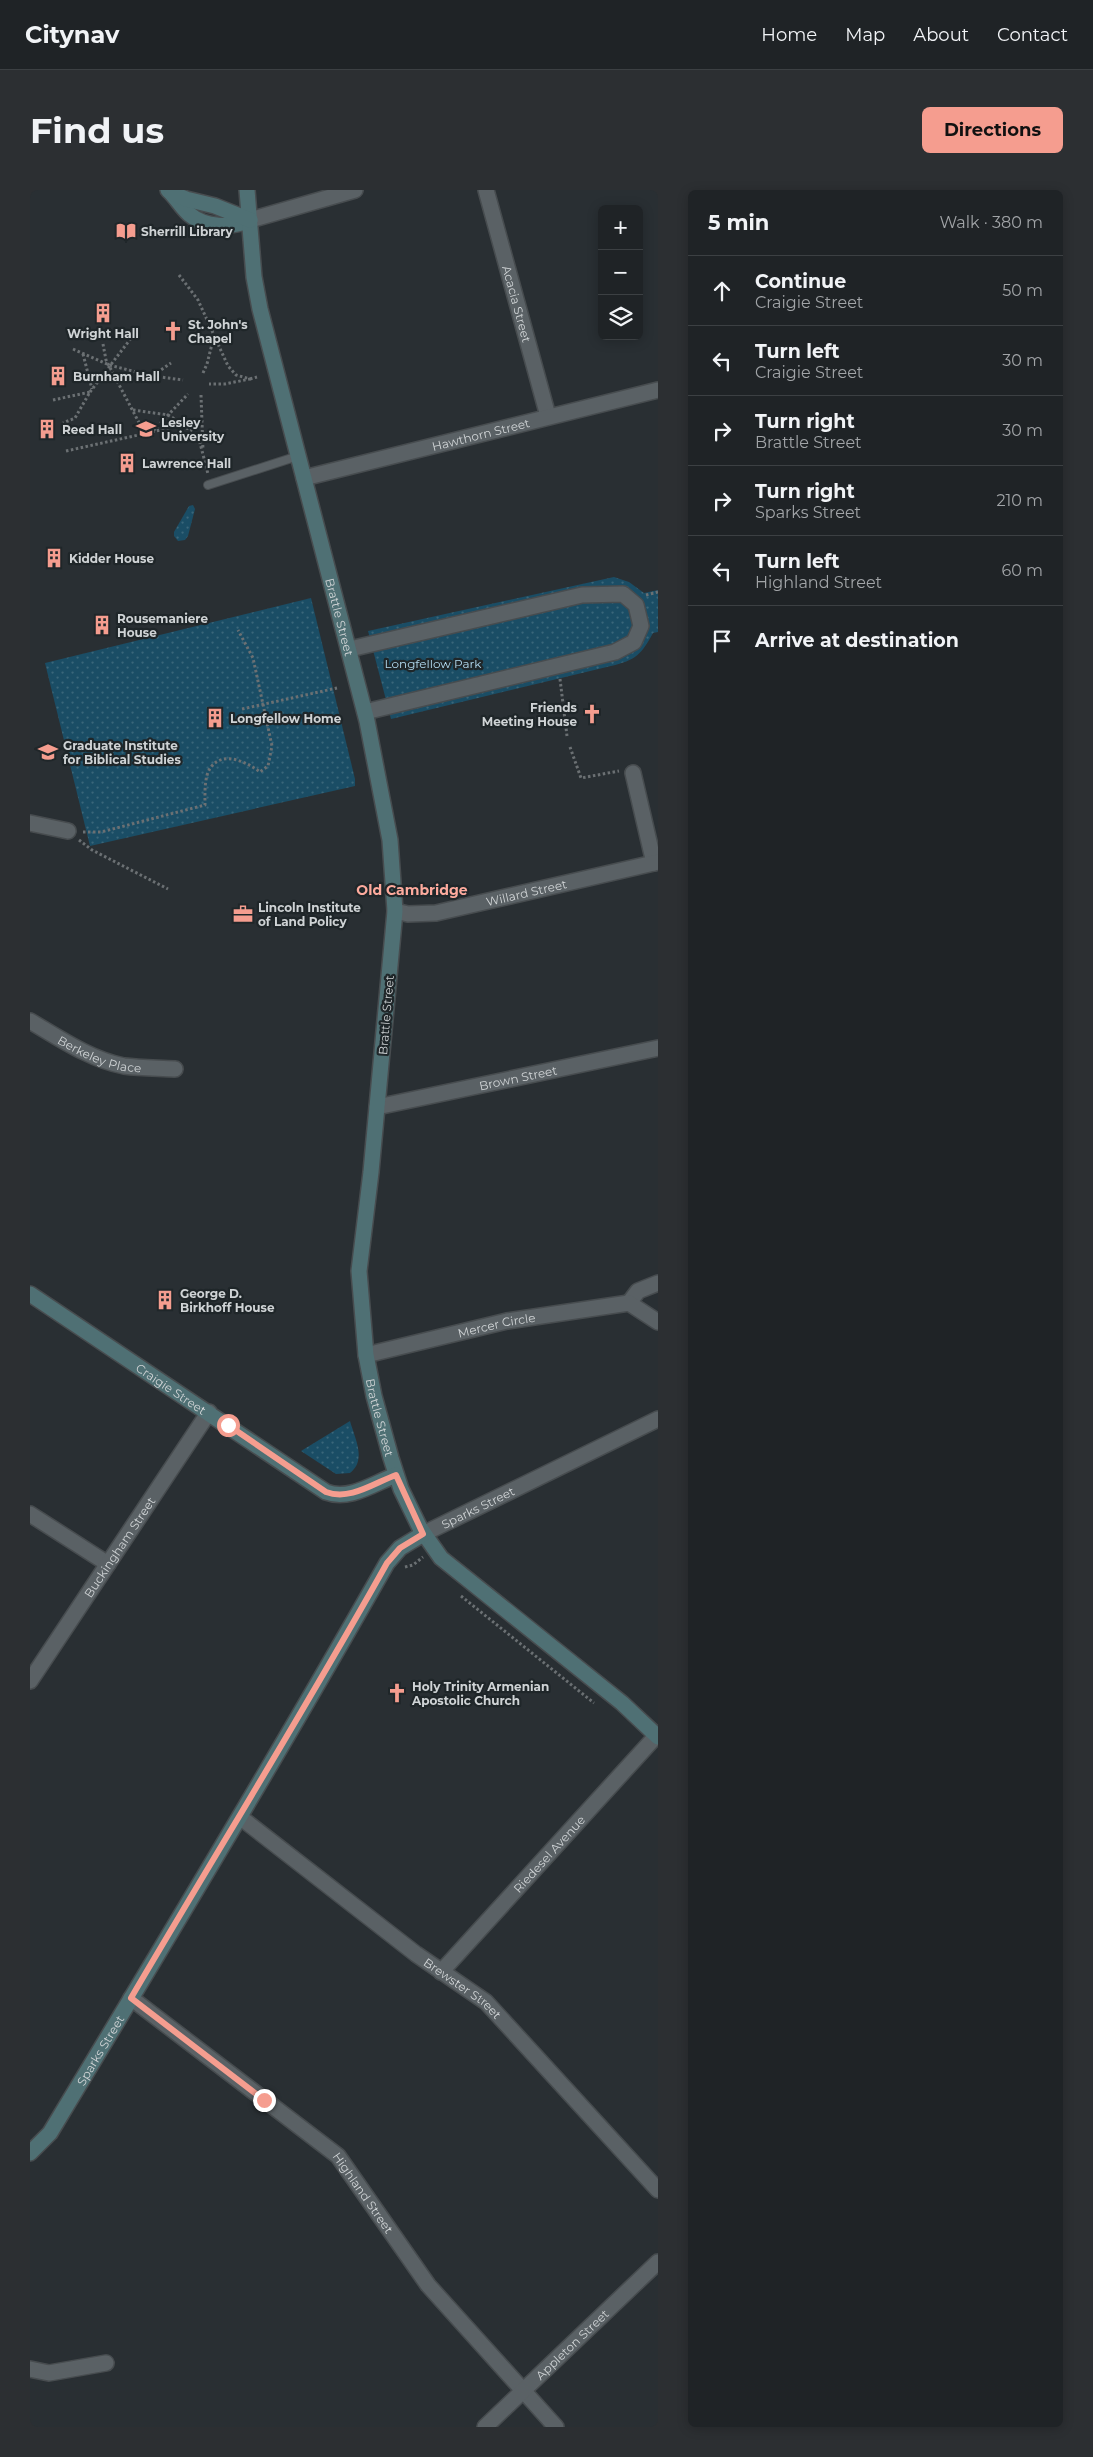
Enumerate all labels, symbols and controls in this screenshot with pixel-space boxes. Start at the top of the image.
text: Citynav [25,20,119,49]
text: Home [761,24,817,46]
text: Map [845,24,885,46]
text: About [913,24,969,46]
text: Contact [997,24,1068,46]
button: Directions [922,107,1063,153]
text: Find us [30,109,164,152]
map controls [598,205,643,340]
button: + [598,205,643,250]
text: 5 min [708,210,769,235]
text: Walk · 380 m [939,213,1043,232]
library icon: Sherrill Library [115,220,137,242]
place label: Sherrill Library [141,224,233,239]
button: − [598,250,643,295]
street label: Acacia Street [500,264,535,344]
text: Continue [755,270,846,293]
icon: ahead [708,277,736,305]
text: 50 m [1002,281,1043,300]
text: Craigie Street [755,293,863,312]
button: layers [598,295,643,340]
building icon: Wright Hall [92,302,114,324]
place label: St. John's Chapel [188,317,248,346]
church icon: St. John's Chapel [162,320,184,342]
place label: Wright Hall [67,326,139,341]
text: Turn left [755,340,840,363]
icon: left [708,347,736,375]
text: 30 m [1002,351,1043,370]
text: Craigie Street [755,363,863,382]
building icon: Burnham Hall [47,365,69,387]
place label: Burnham Hall [73,369,160,384]
text: Turn right [755,410,855,433]
place label: Lesley University [161,415,225,444]
street label: Hawthorn Street [430,415,531,453]
icon: right [708,417,736,445]
building icon: Reed Hall [36,418,58,440]
school or university icon: Lesley University [135,418,157,440]
text: 30 m [1002,421,1043,440]
place label: Reed Hall [62,422,122,437]
text: Brattle Street [755,433,862,452]
building icon: Lawrence Hall [116,452,138,474]
place label: Lawrence Hall [142,456,231,471]
text: Turn right [755,480,855,503]
icon: right [708,487,736,515]
text: 210 m [996,491,1043,510]
text: Sparks Street [755,503,861,522]
building icon: Kidder House [43,547,65,569]
text: Turn left [755,550,840,573]
place label: Kidder House [69,551,154,566]
icon: left [708,557,736,585]
text: 60 m [1001,561,1043,580]
text: Highland Street [755,573,882,592]
street label: Brattle Street [323,576,357,658]
place label: Rousemaniere House [117,611,208,640]
building icon: Rousemaniere House [91,614,113,636]
icon: arrive [708,627,736,655]
text: Arrive at destination [755,629,959,652]
park label: Longfellow Park [385,656,482,671]
place label: Friends Meeting House [482,700,578,729]
church icon: Friends Meeting House [581,703,603,725]
building icon: Longfellow Home [204,707,226,729]
place label: Longfellow Home [230,711,342,726]
place label: Graduate Institute for Biblical Studies [63,738,181,767]
school or university icon: Graduate Institute for Biblical Studies [37,741,59,763]
street label: Willard Street [485,876,568,909]
district label: Old Cambridge [356,881,468,899]
place label: Lincoln Institute of Land Policy [258,900,361,929]
office icon: Lincoln Institute of Land Policy [232,903,254,925]
street label: Brattle Street [375,974,397,1055]
street label: Berkeley Place [55,1032,142,1075]
street label: Brown Street [478,1062,558,1093]
place label: George D. Birkhoff House [180,1286,275,1315]
building icon: George D. Birkhoff House [154,1289,176,1311]
street label: Mercer Circle [456,1309,536,1340]
street label: Craigie Street [133,1360,209,1417]
street label: Brattle Street [363,1377,398,1458]
route start [217,1414,240,1437]
street label: Sparks Street [439,1483,517,1531]
street label: Buckingham Street [80,1494,158,1600]
place label: Holy Trinity Armenian Apostolic Church [411,1679,549,1708]
church icon: Holy Trinity Armenian Apostolic Church [386,1682,408,1704]
street label: Riedesel Avenue [510,1812,588,1896]
street label: Brewster Street [421,1954,505,2022]
street label: Sparks Street [73,2012,127,2088]
route end [253,2089,276,2112]
street label: Highland Street [330,2149,397,2236]
street label: Appleton Street [532,2306,612,2382]

